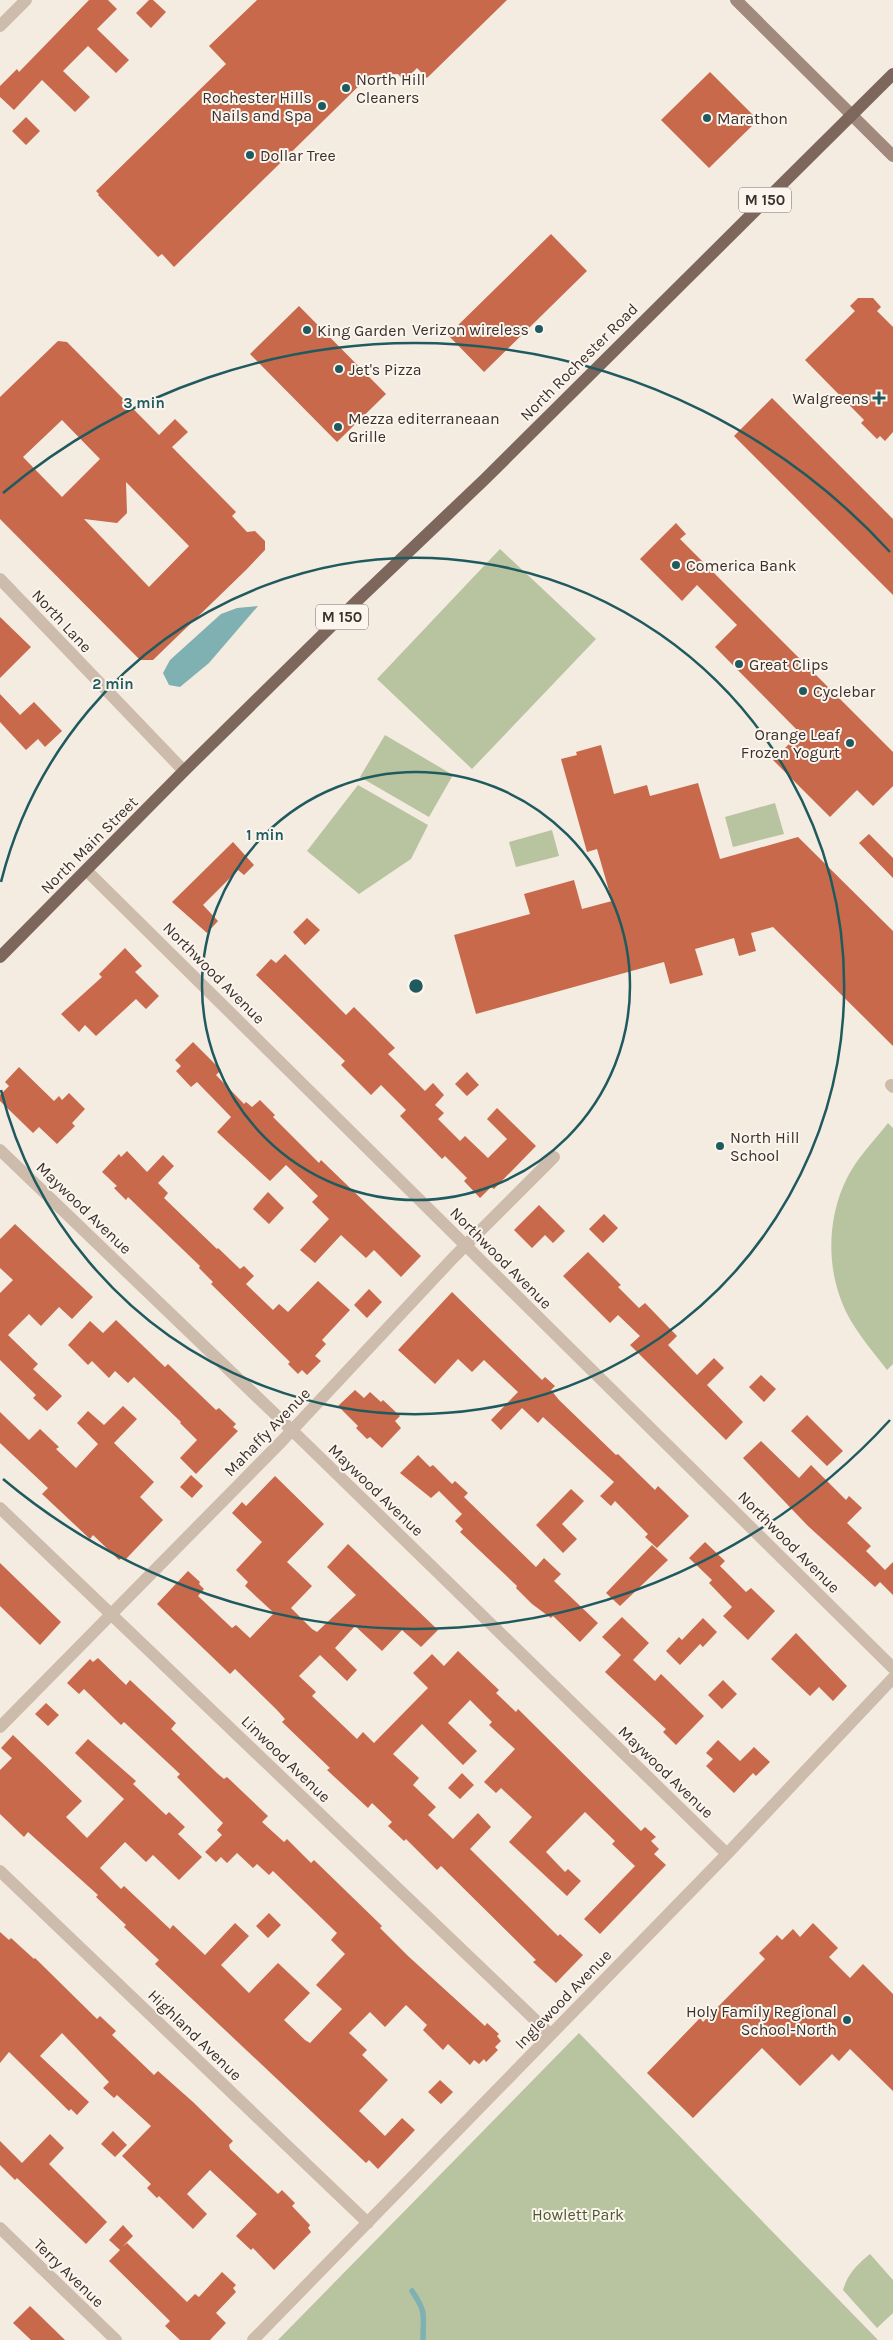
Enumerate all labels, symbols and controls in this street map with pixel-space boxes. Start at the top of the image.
place label: North Hill Cleaners [356,70,425,107]
marker: North Hill Cleaners [340,82,352,94]
place label: Rochester Hills Nails and Spa [202,88,312,125]
marker: Rochester Hills Nails and Spa [316,100,328,112]
place label: Marathon [717,109,788,128]
marker: Marathon [701,112,713,124]
place label: Dollar Tree [260,146,336,165]
marker: Dollar Tree [244,149,256,161]
road number: M 150 [739,188,791,212]
street label: North Rochester Road [516,299,642,425]
place label: Verizon wireless [412,320,529,339]
place label: King Garden [317,321,406,340]
marker: Verizon wireless [533,323,545,335]
marker: King Garden [301,324,313,336]
place label: Jet's Pizza [349,360,422,379]
marker: Jet's Pizza [333,363,345,375]
place label: Walgreens [793,389,869,408]
marker: Walgreens [873,392,885,404]
text: 3 min [123,394,165,412]
place label: Mezza editerraneaan Grille [348,409,500,446]
marker: Mezza editerraneaan Grille [332,421,344,433]
place label: Comerica Bank [686,556,797,575]
marker: Comerica Bank [670,559,682,571]
street label: North Lane [28,586,96,656]
road number: M 150 [316,604,368,630]
place label: Great Clips [749,655,829,674]
marker: Great Clips [733,658,745,670]
text: 2 min [92,675,134,693]
place label: Cyclebar [813,682,875,701]
marker: Cyclebar [797,685,809,697]
place label: Orange Leaf Frozen Yogurt [741,725,841,762]
marker: Orange Leaf Frozen Yogurt [844,737,856,749]
street label: North Main Street [37,793,141,897]
text: 1 min [246,826,284,844]
street label: Northwood Avenue [159,918,269,1028]
centre of rings [407,977,425,995]
place label: North Hill School [730,1128,799,1165]
marker: North Hill School [714,1140,726,1152]
street label: Maywood Avenue [33,1158,135,1258]
street label: Northwood Avenue [446,1203,556,1313]
street label: Mahaffy Avenue [220,1384,314,1480]
street label: Maywood Avenue [325,1440,427,1540]
street label: Northwood Avenue [734,1487,844,1597]
street label: Linwood Avenue [237,1712,335,1806]
street label: Maywood Avenue [615,1722,717,1822]
street label: Inglewood Avenue [511,1945,615,2053]
street label: Highland Avenue [144,1985,246,2085]
place label: Holy Family Regional School-North [686,2002,837,2039]
marker: Holy Family Regional School-North [841,2014,853,2026]
park label: Howlett Park [532,2205,624,2224]
street label: Terry Avenue [30,2235,108,2311]

